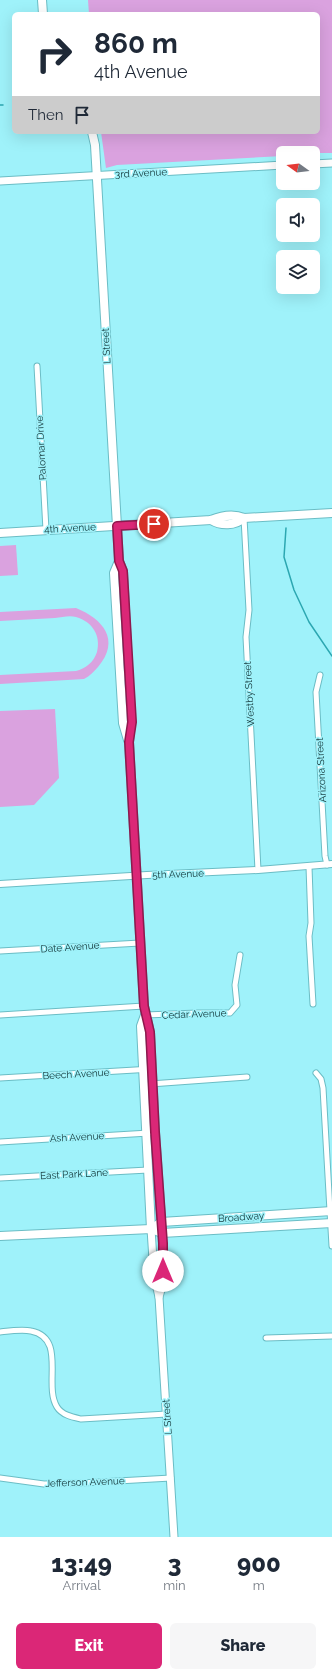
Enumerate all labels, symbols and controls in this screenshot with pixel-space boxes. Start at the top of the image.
text: 860 m [94,27,178,60]
icon: right [28,28,80,80]
text: 4th Avenue [94,61,188,82]
icon: arrive [71,104,93,126]
text: Then [28,106,63,124]
north arrow [276,146,320,190]
map controls [276,146,320,294]
street label: 3rd Avenue [115,166,168,180]
button: sound [276,198,320,242]
button: layers [276,250,320,294]
street label: L Street [100,327,112,364]
street label: Palomar Drive [34,415,48,481]
pin [137,507,171,541]
icon: arrive [143,513,165,535]
street label: 4th Avenue [44,521,96,535]
street label: Westby Street [242,660,256,727]
street label: Arizona Street [314,737,328,803]
street label: 5th Avenue [152,868,204,880]
street label: Date Avenue [40,939,100,955]
street label: Cedar Avenue [161,1007,227,1021]
street label: Beech Avenue [42,1067,110,1081]
street label: Ash Avenue [49,1130,105,1144]
street label: East Park Lane [40,1167,108,1181]
street label: Broadway [218,1210,265,1224]
position arrow [142,1250,184,1292]
street label: L Street [160,1398,174,1435]
street label: Jefferson Avenue [45,1475,125,1489]
text: 13:49 [51,1549,112,1578]
text: 3 [168,1549,181,1578]
text: 900 [237,1549,281,1578]
text: Arrival [63,1578,101,1593]
text: min [163,1578,186,1593]
text: m [253,1578,265,1593]
button: Exit [16,1623,162,1669]
button: Share [170,1623,316,1669]

